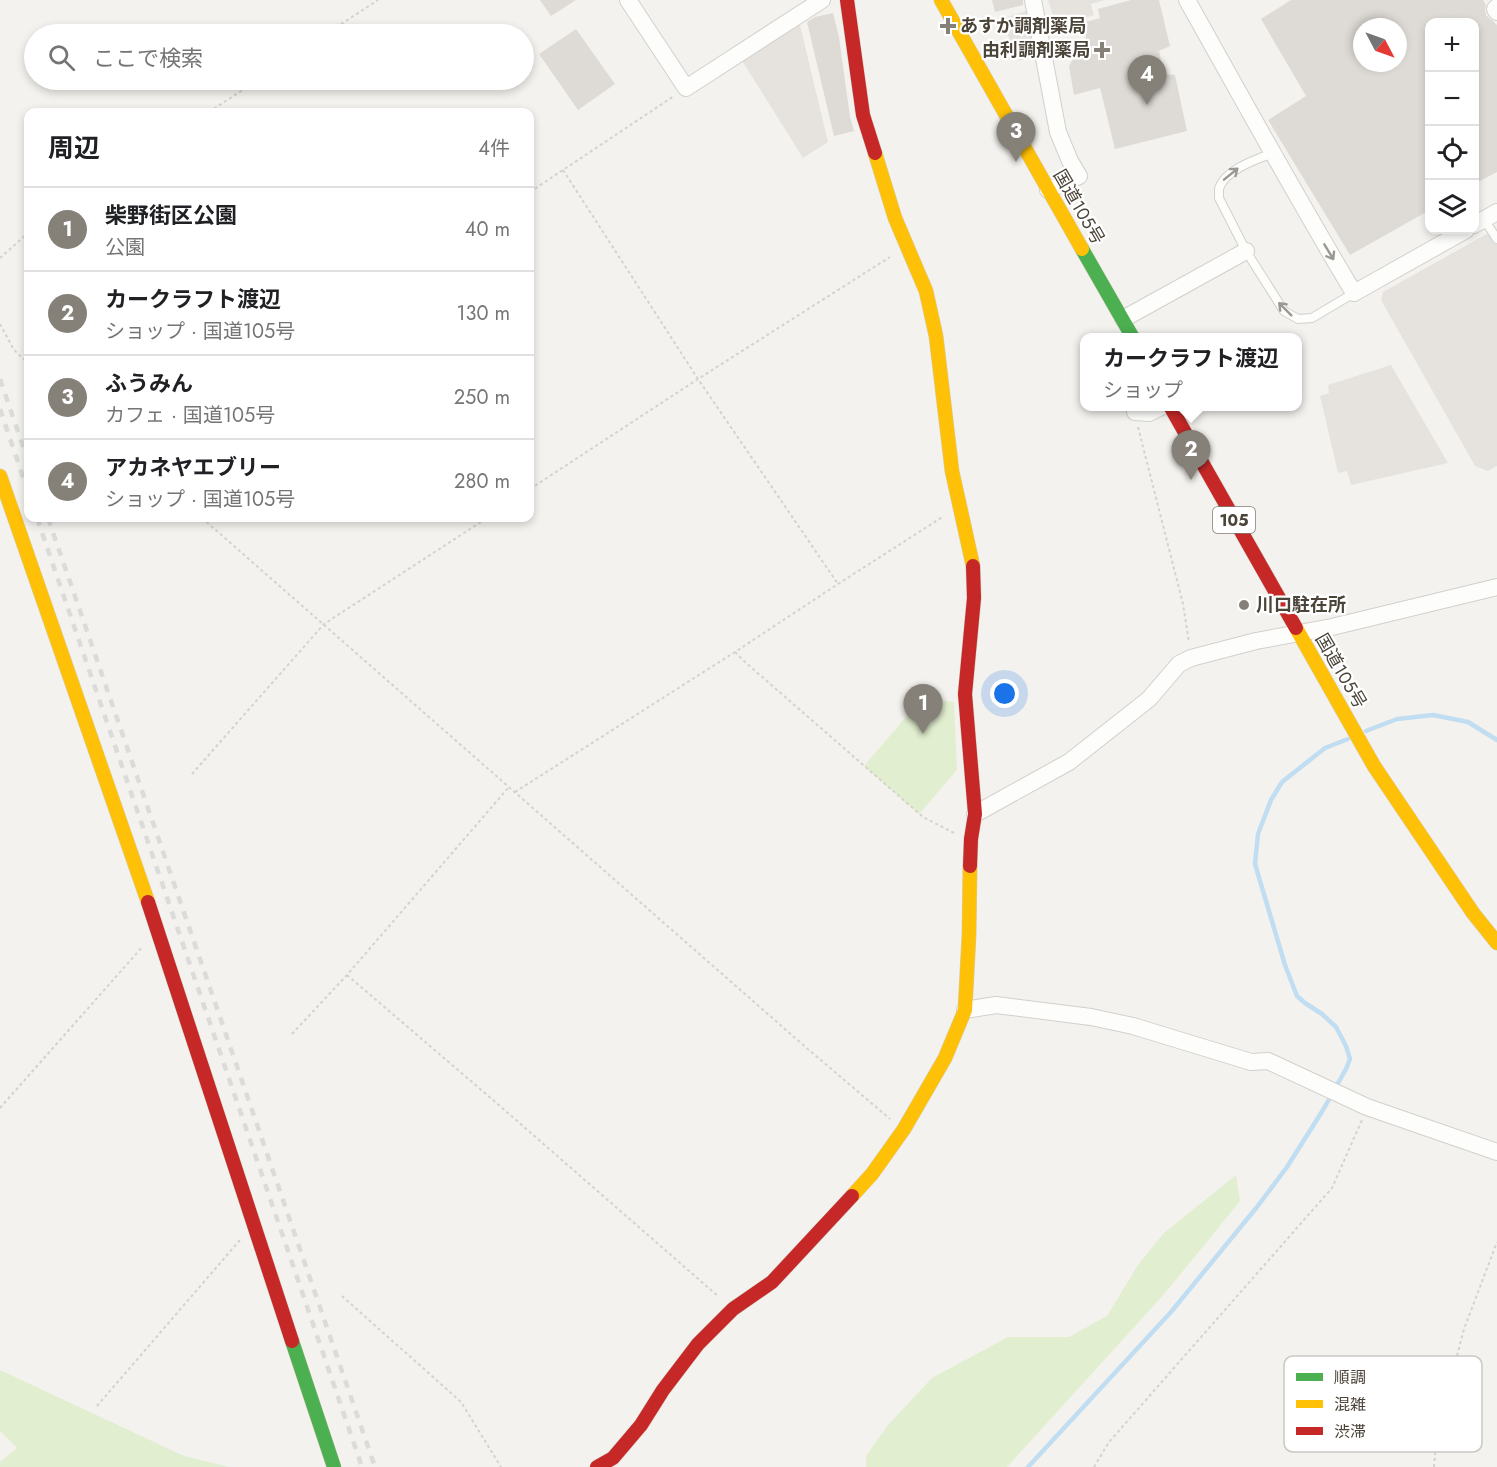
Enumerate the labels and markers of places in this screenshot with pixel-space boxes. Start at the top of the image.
place label: あすか調剤薬局 [960,13,1086,39]
marker: あすか調剤薬局 [941,19,955,33]
place label: 由利調剤薬局 [982,37,1090,63]
marker: 由利調剤薬局 [1095,43,1109,57]
pin: 4 [1128,56,1166,105]
pin: 3 [996,112,1036,162]
pin: 2 [1172,430,1210,480]
place label: 川口駐在所 [1256,592,1346,618]
marker: 川口駐在所 [1237,598,1251,612]
pin: 1 [904,684,942,734]

